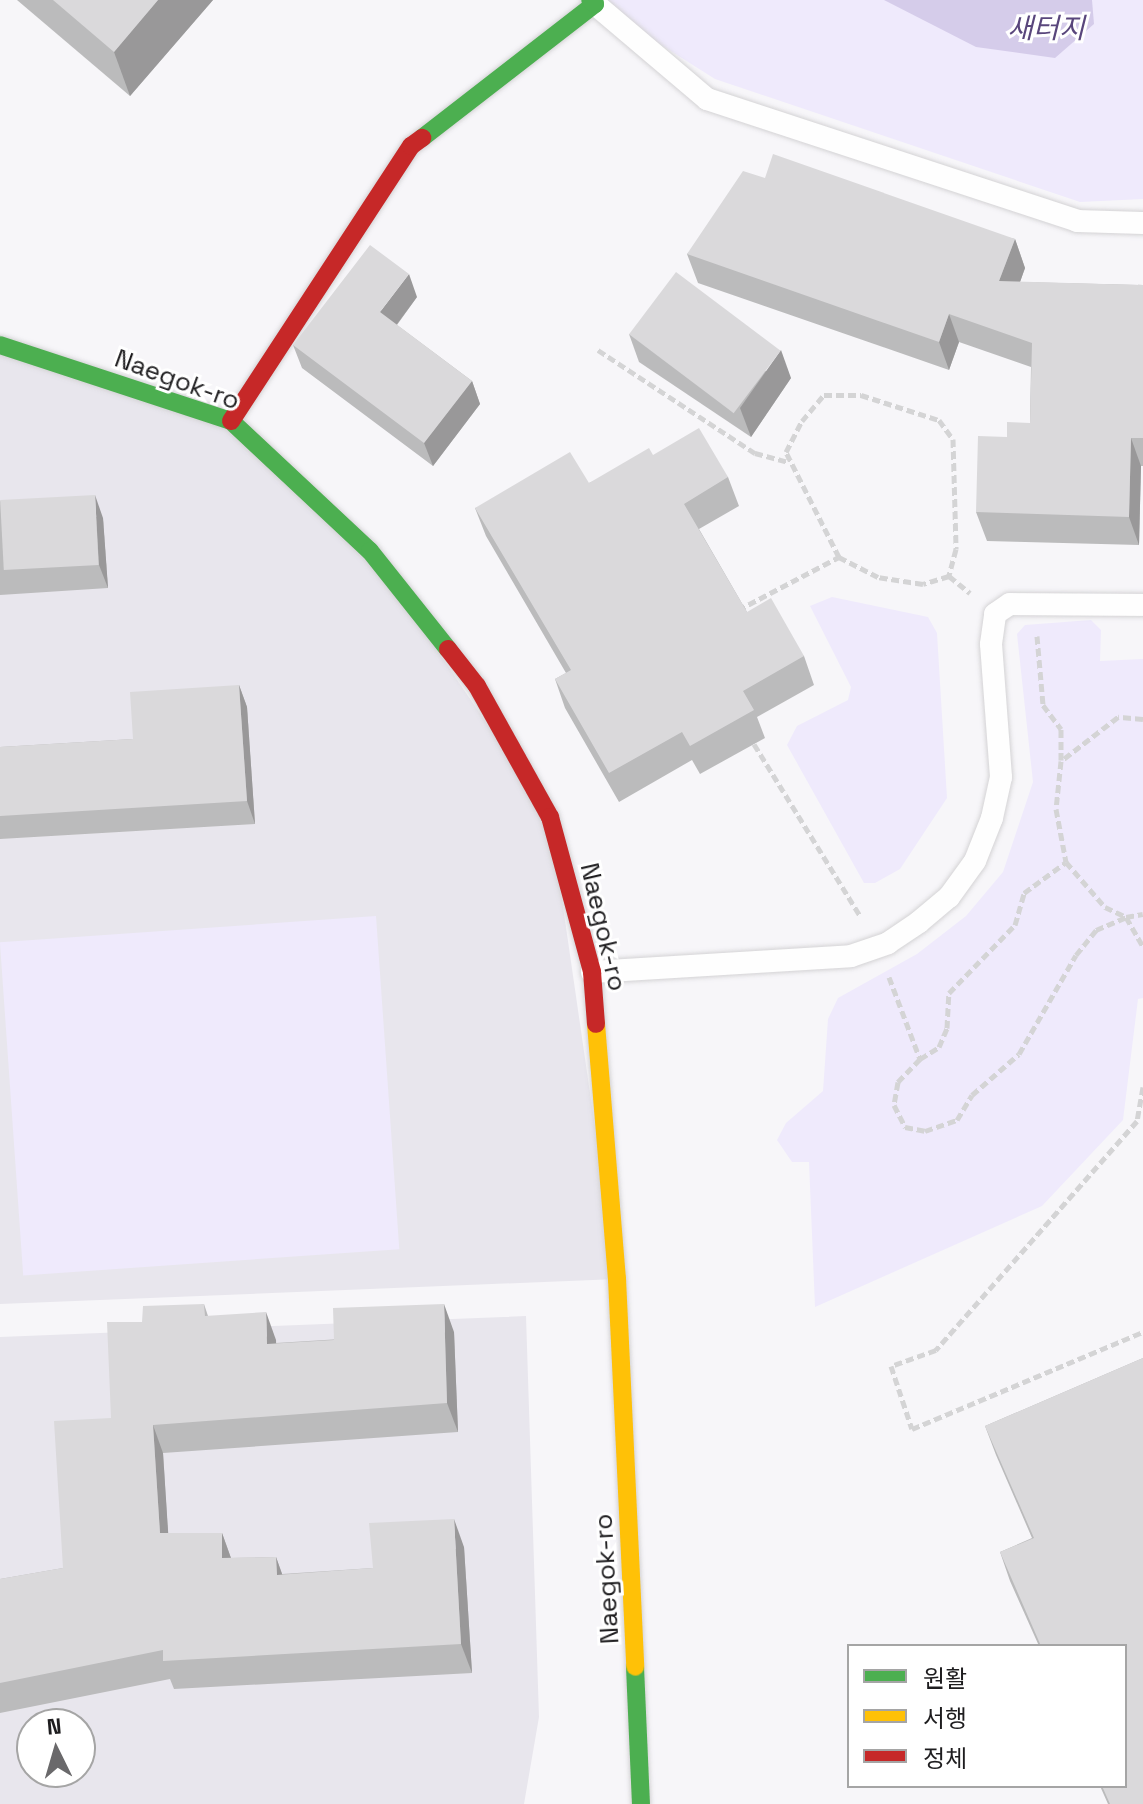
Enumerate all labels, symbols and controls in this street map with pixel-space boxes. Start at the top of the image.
water label: 새터지 [1007,11,1085,45]
street label: Naegok-ro [110,343,244,417]
street label: Naegok-ro [573,860,633,994]
street label: Naegok-ro [588,1513,626,1645]
legend [847,1644,1127,1788]
text: 원활 [923,1663,967,1694]
text: 서행 [923,1703,967,1734]
north arrow [16,1708,96,1788]
text: N [46,1711,63,1741]
text: 정체 [923,1743,967,1774]

